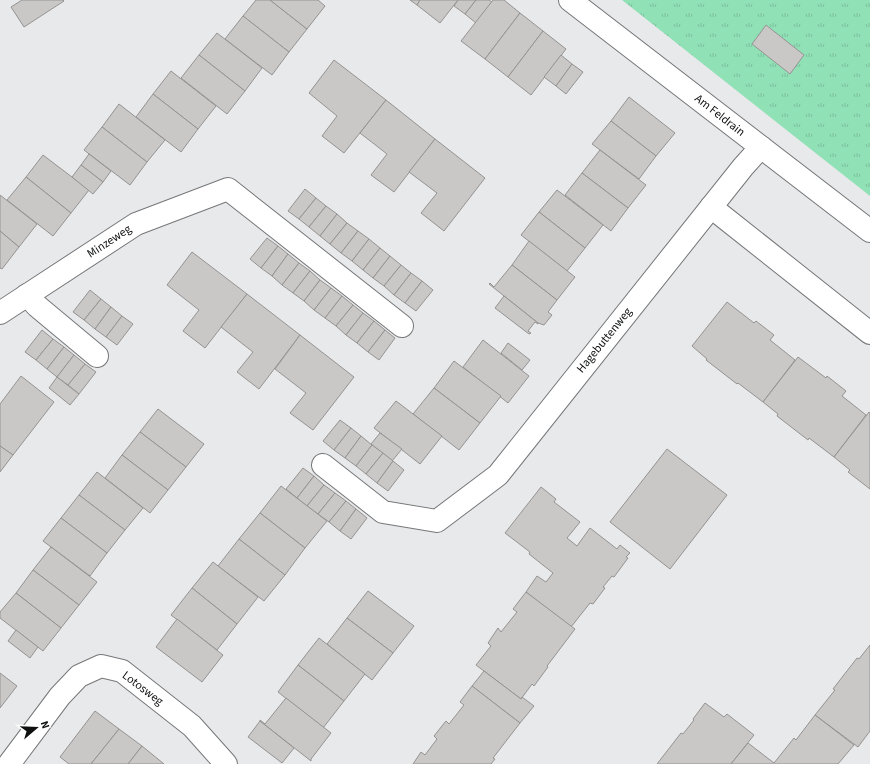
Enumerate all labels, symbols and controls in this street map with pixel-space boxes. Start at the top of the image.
street label: Am Feldrain [691,90,748,140]
street label: Minzeweg [84,221,135,262]
street label: Hagebuttenweg [573,304,636,377]
street label: Lotosweg [118,667,167,710]
north arrow [16,708,56,748]
text: N [37,719,53,731]

